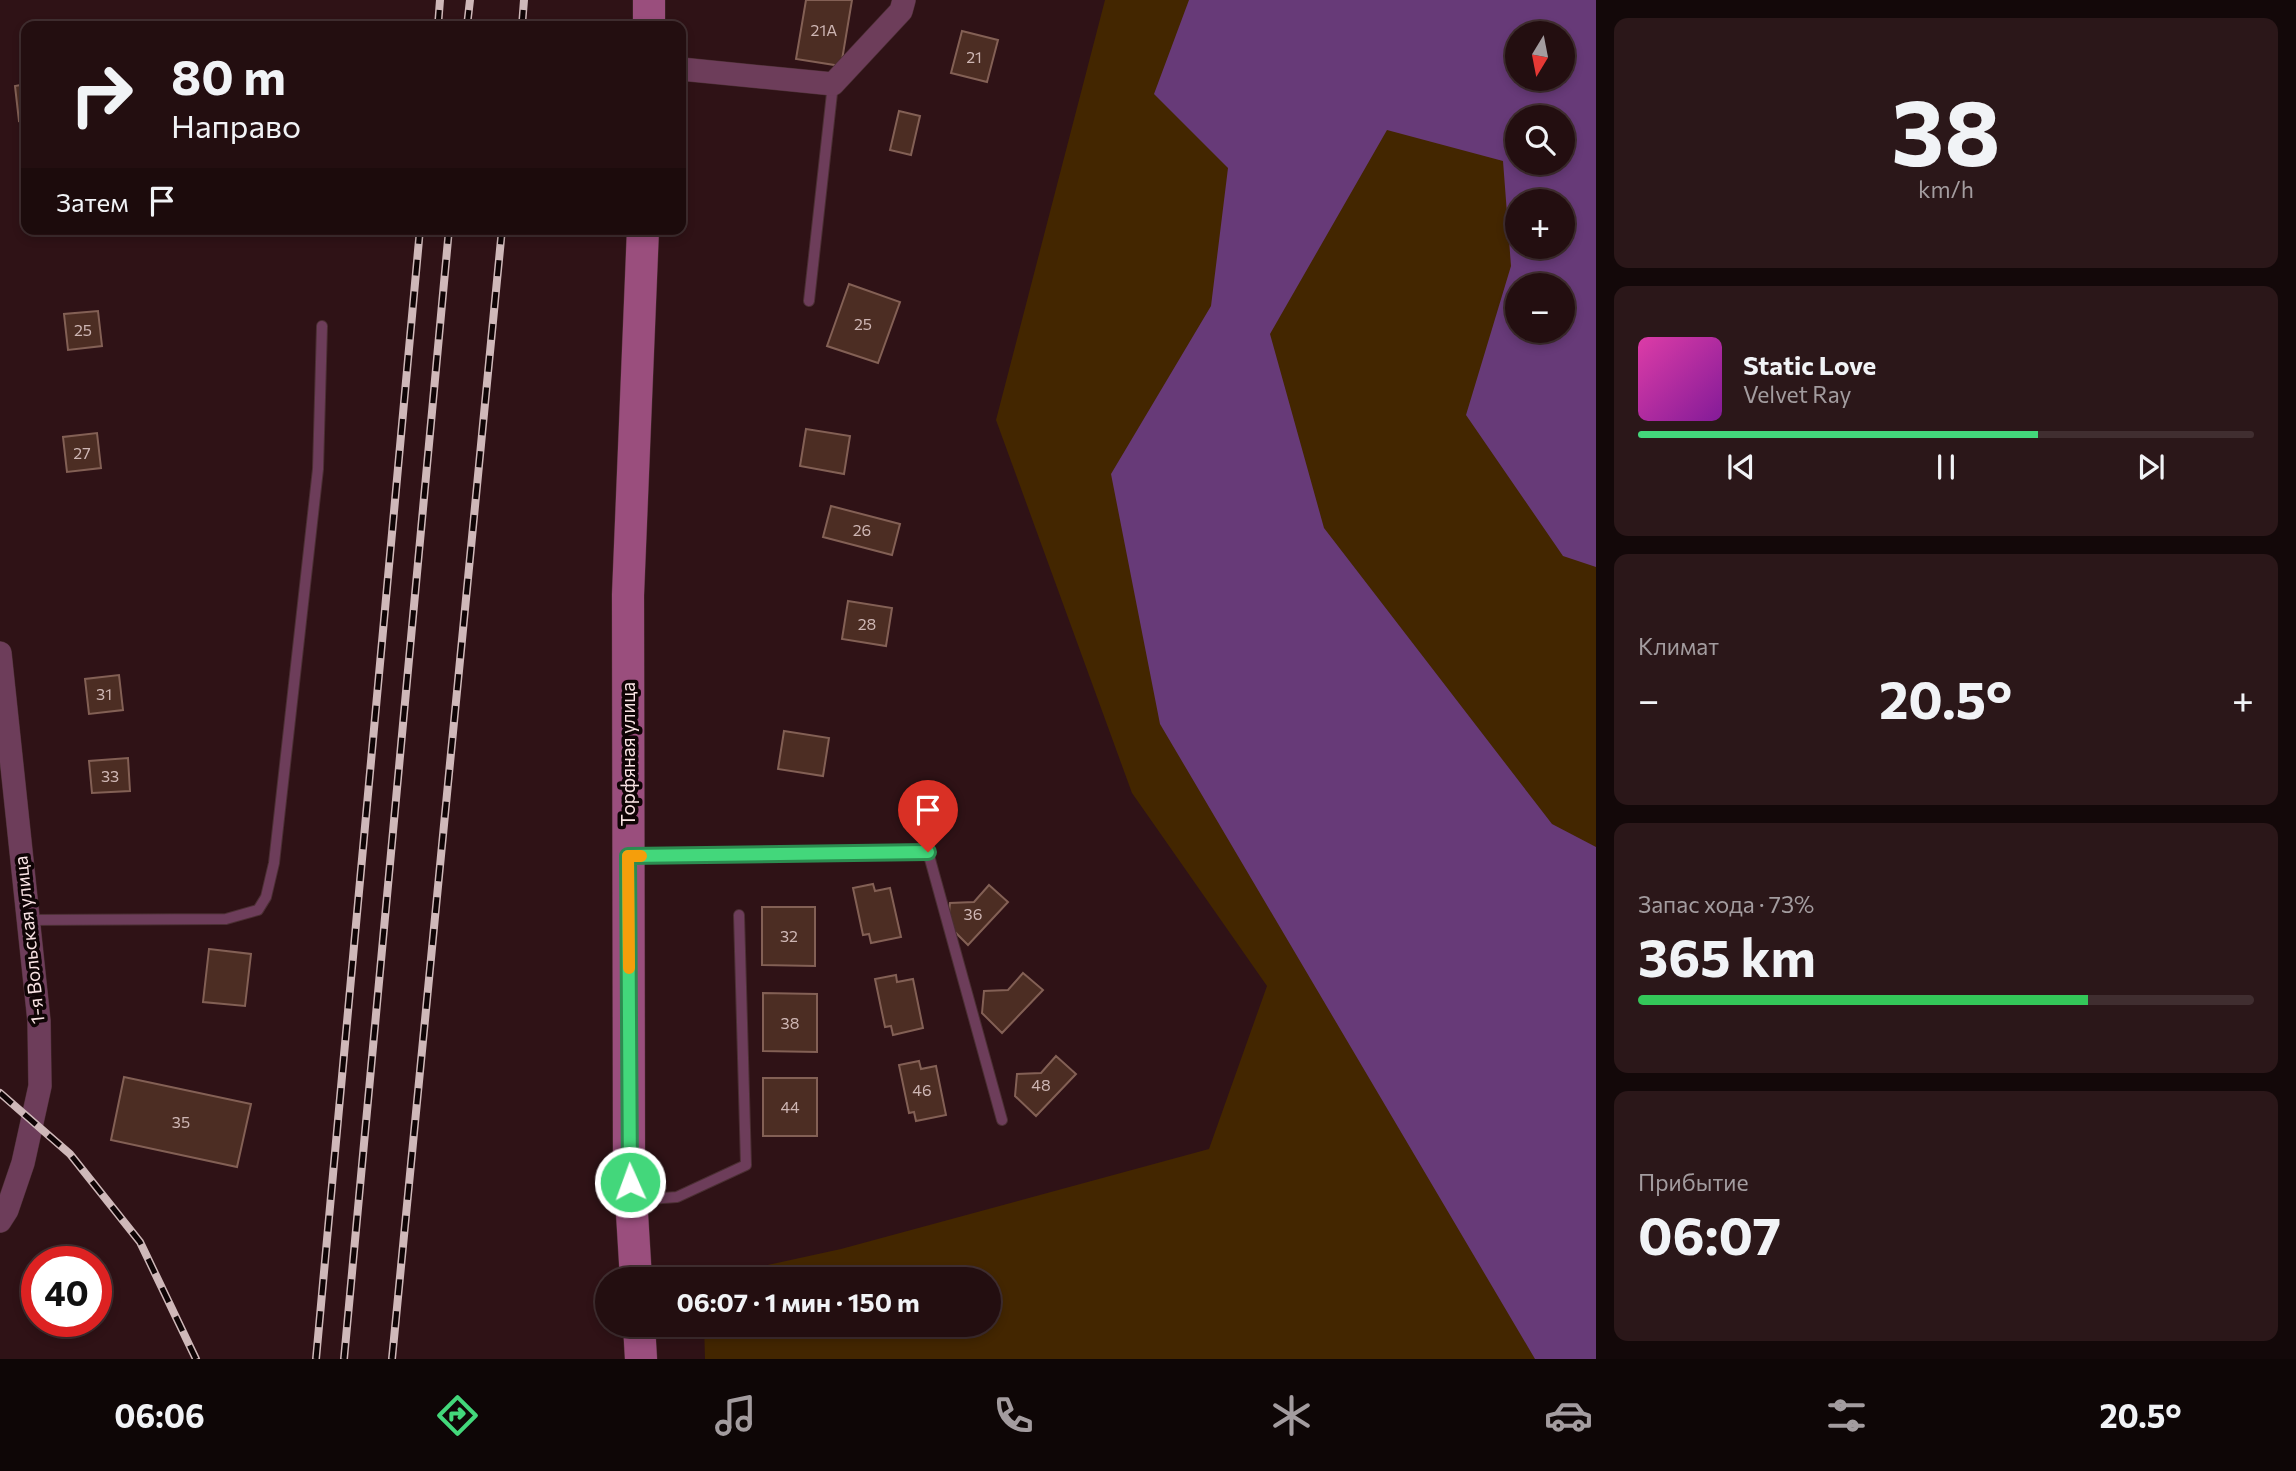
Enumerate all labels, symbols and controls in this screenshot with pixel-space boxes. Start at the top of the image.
house number: 21А [811,20,837,39]
north arrow [1505,21,1575,91]
map controls [1505,21,1575,343]
text: 80 m [171,45,286,105]
house number: 21 [966,47,982,66]
icon: right [56,49,147,140]
text: 38 [1891,73,2001,185]
text: Направо [171,105,301,145]
button: search [1505,105,1575,175]
text: km/h [1918,175,1974,203]
icon: arrive [143,182,181,220]
text: Затем [56,186,129,217]
button: + [1505,189,1575,259]
button: − [1505,273,1575,343]
house number: 25 [854,314,872,333]
house number: 25 [74,320,92,339]
text: Static Love [1743,349,1876,380]
text: Velvet Ray [1743,380,1851,408]
house number: 27 [73,443,91,462]
icon: previous [1722,448,1760,486]
icon: pause [1927,448,1965,486]
icon: next [2132,448,2170,486]
house number: 26 [853,520,871,539]
house number: 28 [858,614,876,633]
text: Климат [1638,632,1719,660]
text: 20.5° [1879,666,2012,730]
text: − [1638,675,1660,722]
text: + [2232,675,2254,722]
street label: Торфяная улица [616,682,639,826]
house number: 31 [96,684,112,703]
house number: 33 [101,766,119,785]
pin [898,780,958,852]
icon: arrive [909,791,947,829]
street label: 1-я Вольская улица [8,855,49,1025]
text: Запас хода · 73% [1638,890,1814,918]
house number: 36 [964,904,982,923]
text: 365 km [1638,924,1816,988]
house number: 32 [780,926,798,945]
house number: 38 [781,1013,799,1032]
house number: 48 [1031,1075,1051,1094]
house number: 46 [912,1080,932,1099]
house number: 44 [780,1097,800,1116]
house number: 35 [172,1112,190,1131]
position arrow [593,1145,667,1219]
text: Прибытие [1638,1168,1749,1196]
text: 06:07 [1638,1202,1781,1266]
speed limit sign: 40 [21,1246,112,1337]
text: 06:07 · 1 мин · 150 m [676,1286,920,1317]
icon: directions [433,1391,482,1440]
icon: music [711,1391,760,1440]
icon: phone [989,1391,1038,1440]
icon: climate [1267,1391,1316,1440]
icon: car [1544,1391,1593,1440]
icon: filters [1822,1391,1871,1440]
text: 06:06 [114,1395,205,1435]
text: 20.5° [2100,1395,2182,1435]

